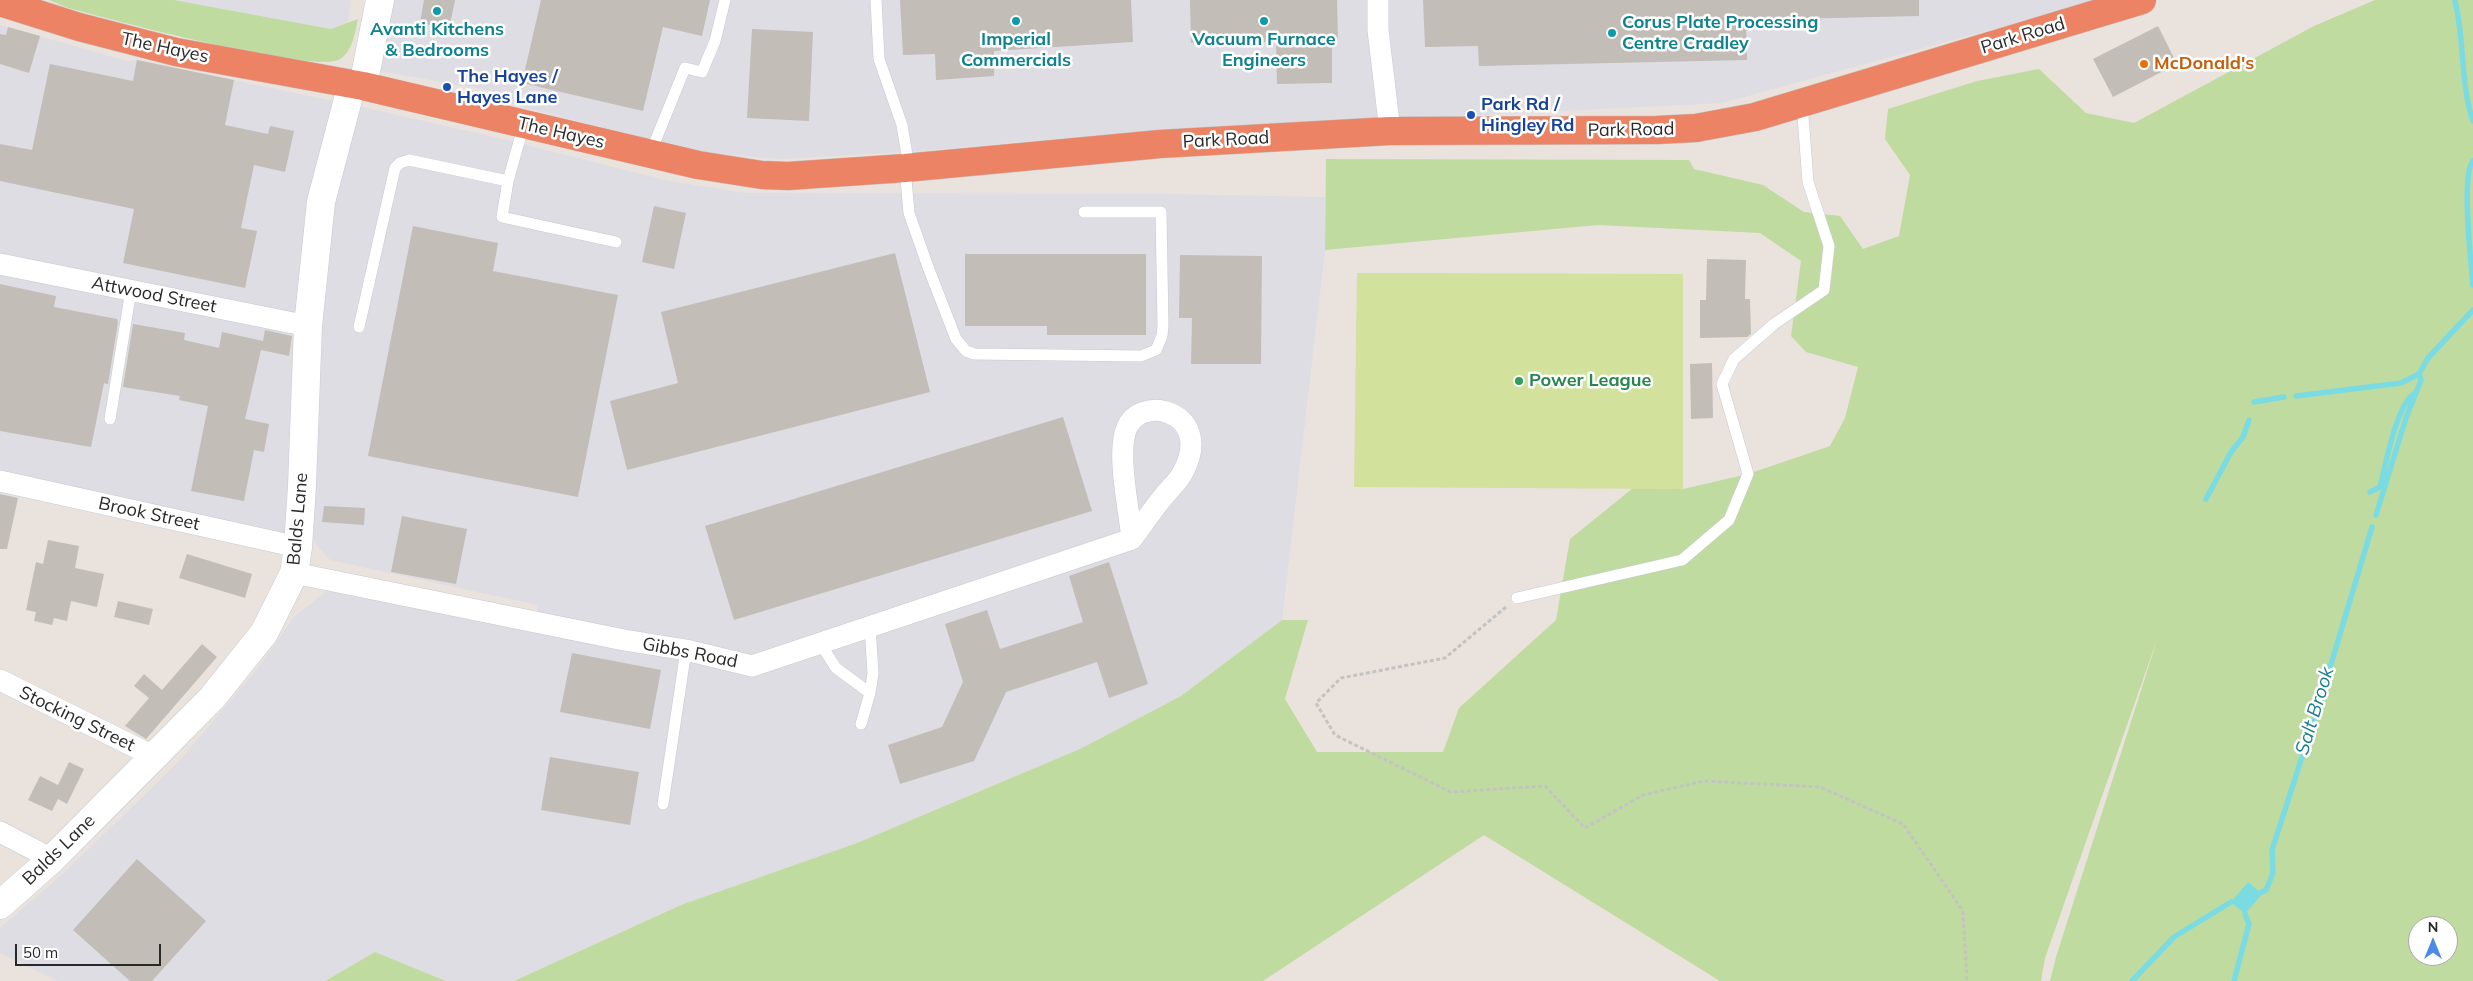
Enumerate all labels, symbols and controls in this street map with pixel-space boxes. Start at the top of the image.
marker: Avanti Kitchens & Bedrooms [431,5,443,17]
place label: Corus Plate Processing Centre Cradley [1622,12,1818,54]
street label: Park Road [1978,13,2068,59]
marker: Imperial Commercials [1010,15,1022,27]
marker: Vacuum Furnace Engineers [1258,15,1270,27]
place label: Avanti Kitchens & Bedrooms [370,19,504,62]
marker: Corus Plate Processing Centre Cradley [1606,27,1618,39]
street label: The Hayes [119,28,211,68]
place label: Imperial Commercials [961,29,1071,72]
place label: Vacuum Furnace Engineers [1192,29,1336,72]
place label: McDonald's [2154,53,2254,75]
marker: McDonald's [2138,58,2150,70]
place label: The Hayes / Hayes Lane [457,66,558,108]
marker: The Hayes / Hayes Lane [441,81,453,93]
place label: Park Rd / Hingley Rd [1481,94,1574,136]
marker: Park Rd / Hingley Rd [1465,109,1477,121]
street label: The Hayes [515,113,607,153]
street label: Park Road [1587,118,1675,142]
street label: Park Road [1182,127,1270,153]
street label: Attwood Street [90,272,218,318]
place label: Power League [1529,370,1651,392]
marker: Power League [1513,375,1525,387]
street label: Balds Lane [283,472,313,566]
street label: Brook Street [96,493,202,535]
street label: Gibbs Road [640,633,740,673]
water label: Salt Brook [2291,664,2339,758]
street label: Stocking Street [16,682,138,756]
street label: Balds Lane [18,810,100,890]
north arrow [2408,916,2458,966]
text: N [2428,918,2438,936]
scale bar [18,934,164,966]
text: 50 m [23,943,58,962]

